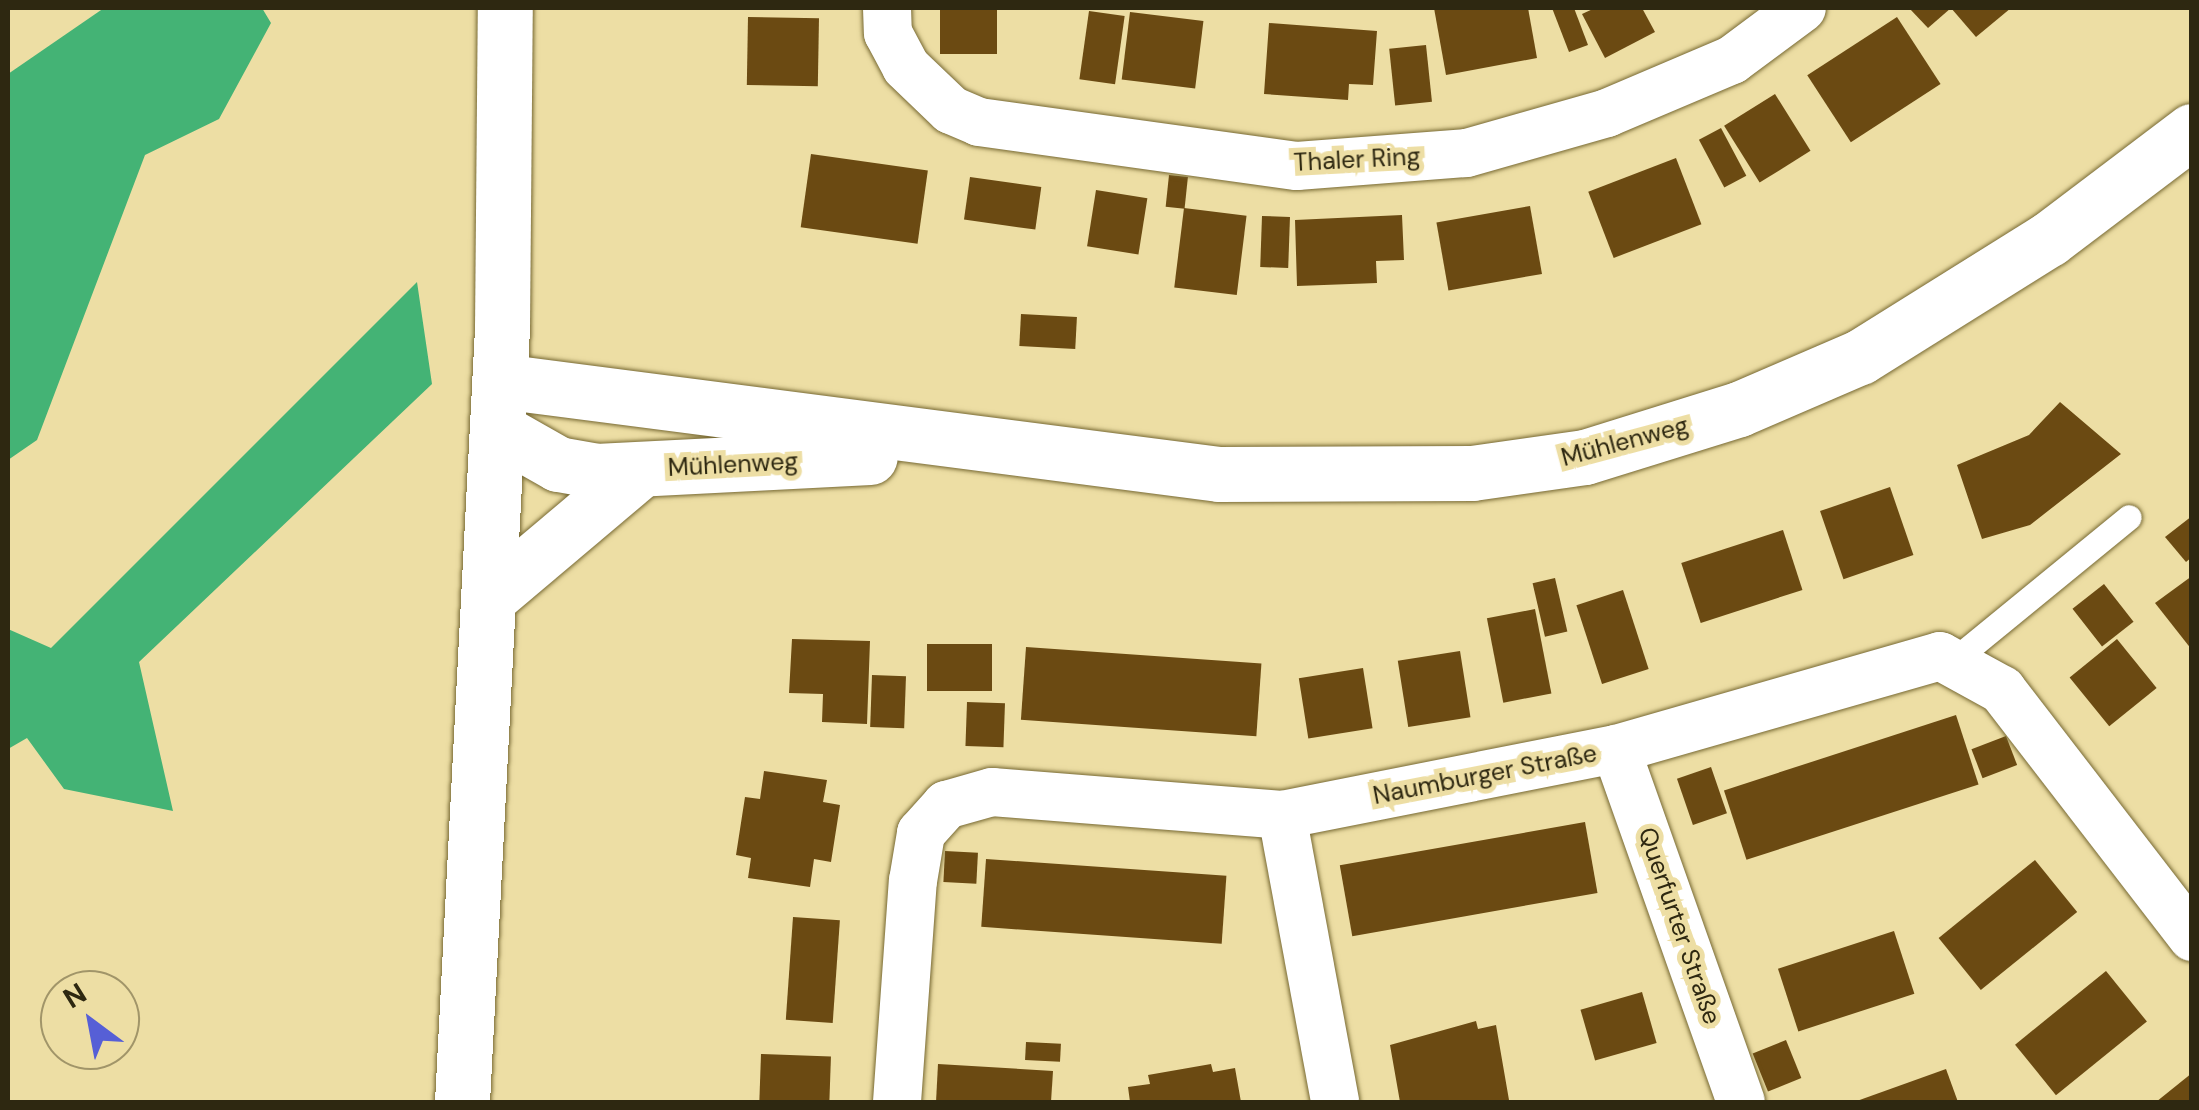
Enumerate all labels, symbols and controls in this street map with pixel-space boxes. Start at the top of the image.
street label: Thaler Ring [1293,142,1421,178]
street label: Mühlenweg [1558,411,1692,473]
street label: Mühlenweg [667,447,799,483]
street label: Naumburger Straße [1370,739,1600,811]
street label: Querfurter Straße [1631,824,1727,1028]
north arrow [40,970,140,1070]
text: N [56,975,93,1017]

